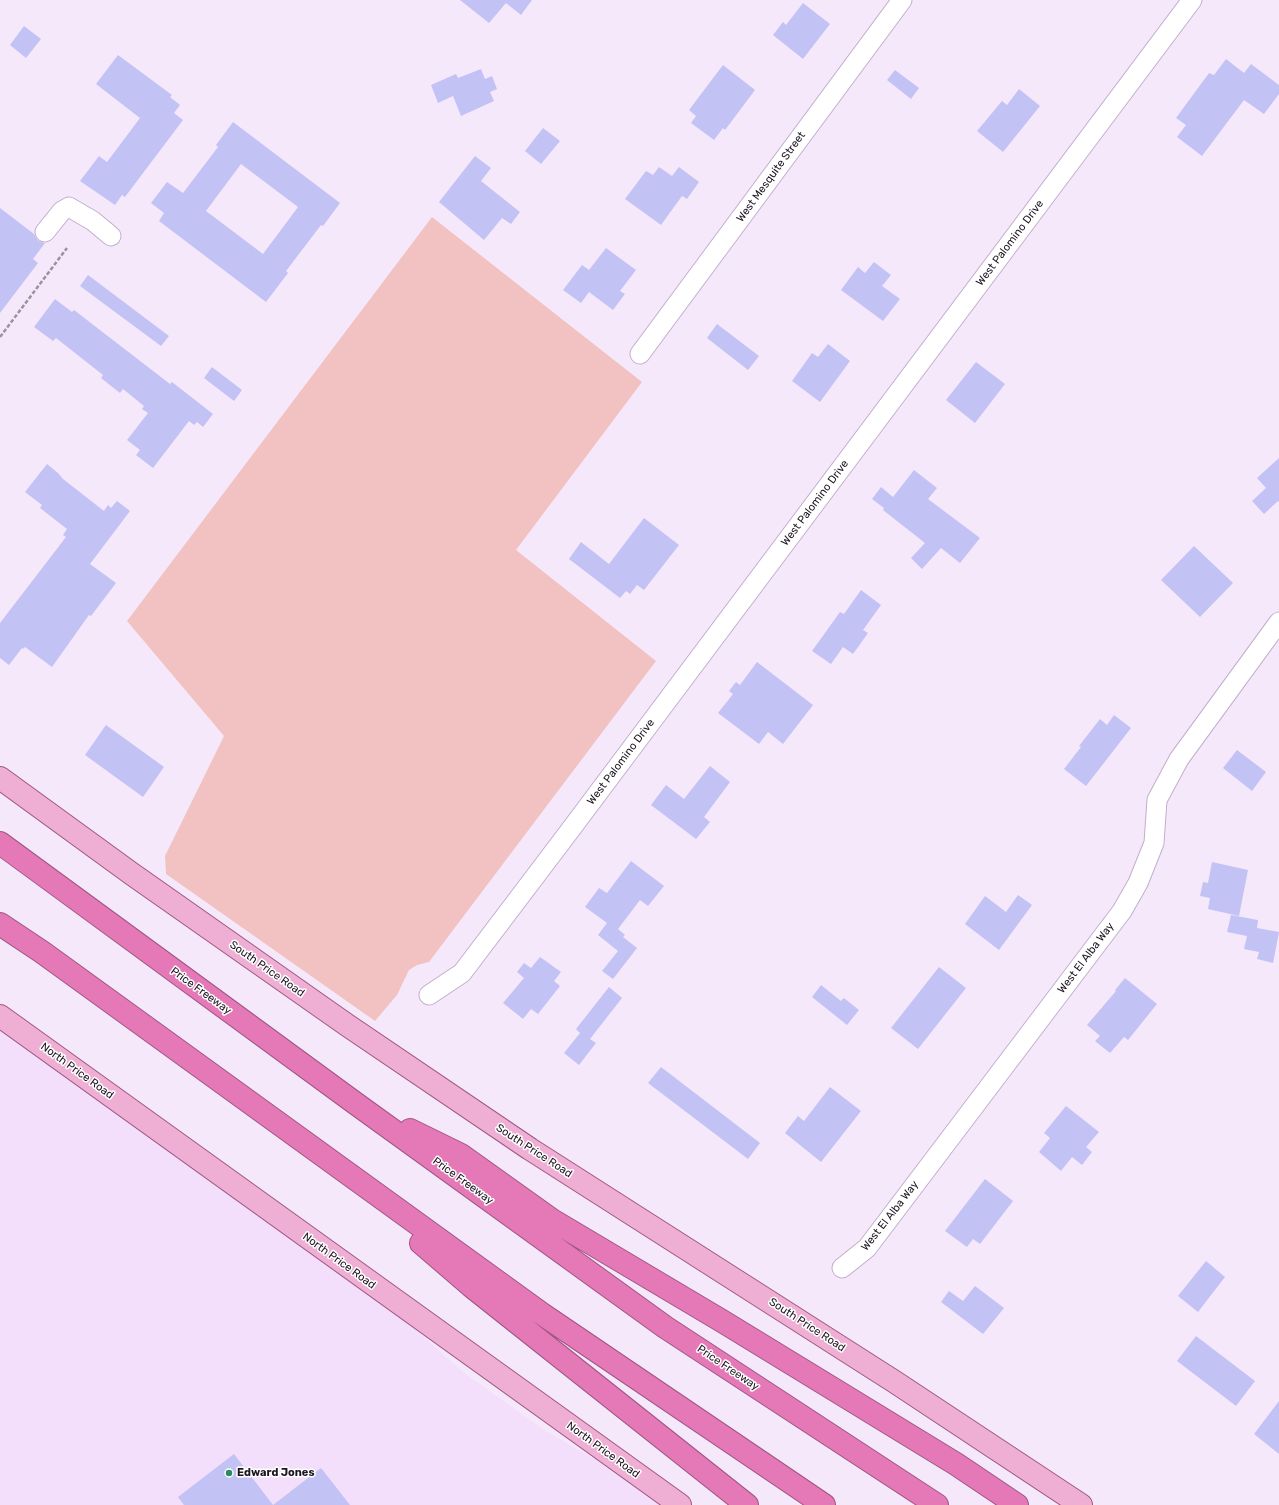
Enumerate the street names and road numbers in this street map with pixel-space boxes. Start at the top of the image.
street label: West Mesquite Street [734,129,808,225]
street label: West Palomino Drive [973,198,1047,288]
street label: West Palomino Drive [778,458,852,548]
street label: West Palomino Drive [584,717,658,807]
street label: West El Alba Way [1055,920,1117,996]
street label: South Price Road [227,938,307,1000]
street label: Price Freeway [168,964,234,1018]
street label: North Price Road [38,1040,116,1102]
street label: South Price Road [493,1121,575,1181]
street label: Price Freeway [430,1154,496,1208]
street label: West El Alba Way [859,1178,921,1254]
street label: North Price Road [300,1230,378,1292]
street label: South Price Road [766,1295,848,1355]
street label: Price Freeway [694,1342,762,1394]
street label: North Price Road [564,1419,642,1481]

